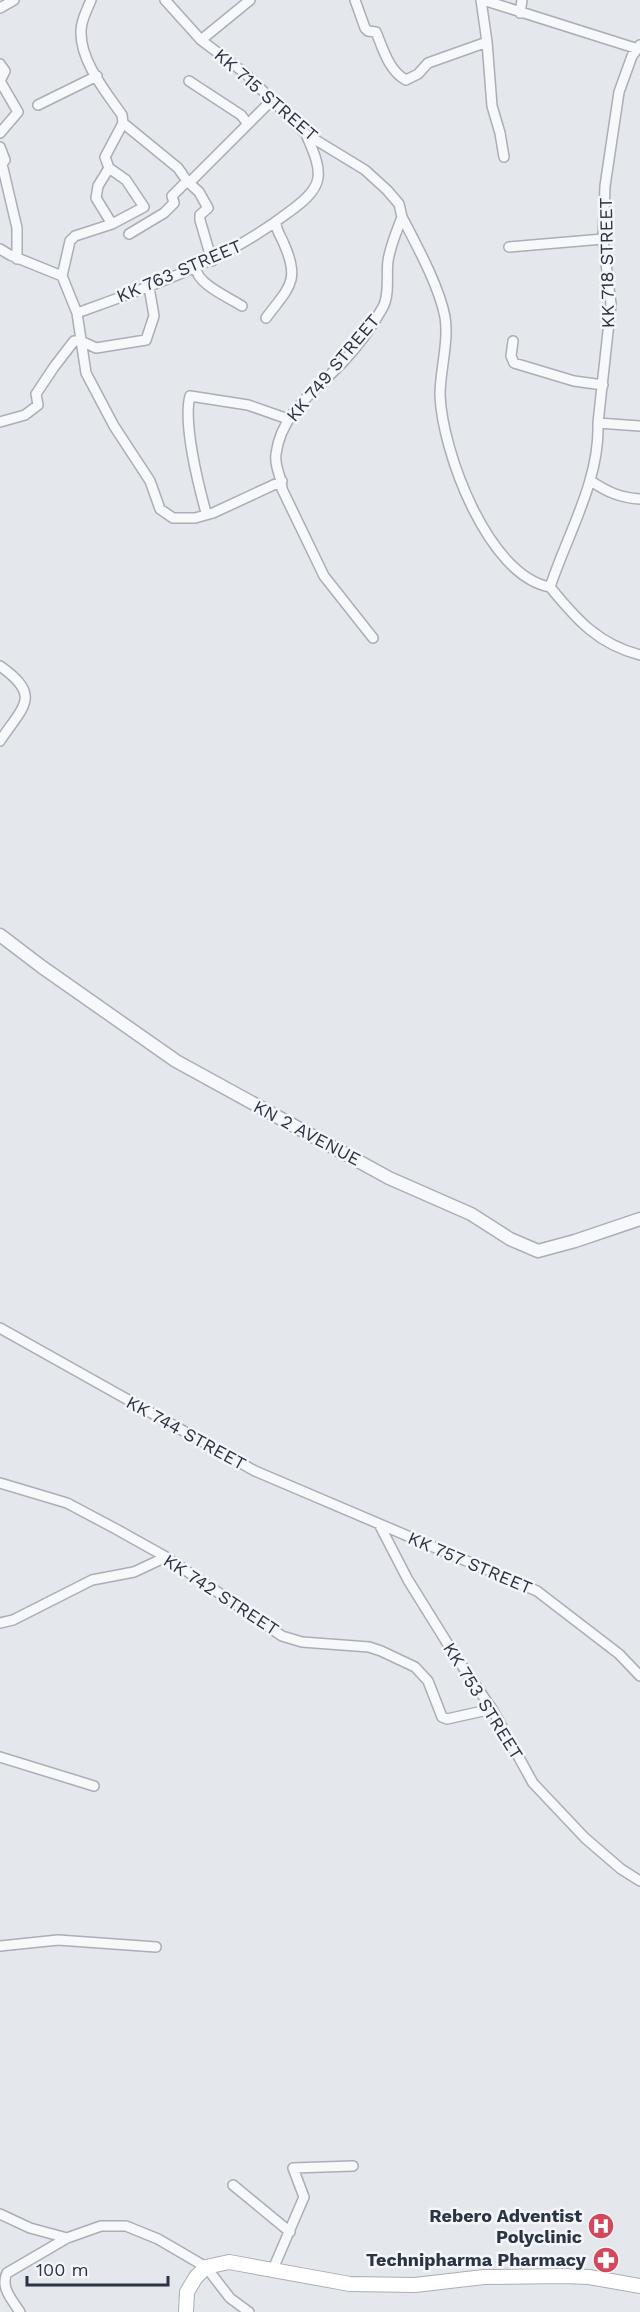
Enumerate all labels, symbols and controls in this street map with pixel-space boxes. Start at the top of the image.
street label: KK 715 STREET [210,44,322,145]
street label: KK 718 STREET [595,197,618,329]
street label: KK 763 STREET [113,235,245,306]
street label: KK 749 STREET [282,310,384,426]
street label: KN 2 AVENUE [250,1095,364,1170]
street label: KK 744 STREET [123,1391,250,1474]
street label: KK 757 STREET [405,1527,536,1598]
street label: KK 742 STREET [160,1550,283,1640]
street label: KK 753 STREET [439,1638,528,1763]
place label: Rebero Adventist Polyclinic [429,2205,582,2247]
hospital icon: Rebero Adventist Polyclinic [586,2211,616,2241]
pharmacy icon: Technipharma Pharmacy [591,2245,621,2275]
scale bar [27,2249,168,2287]
place label: Technipharma Pharmacy [366,2249,587,2270]
text: 100 m [36,2259,89,2280]

